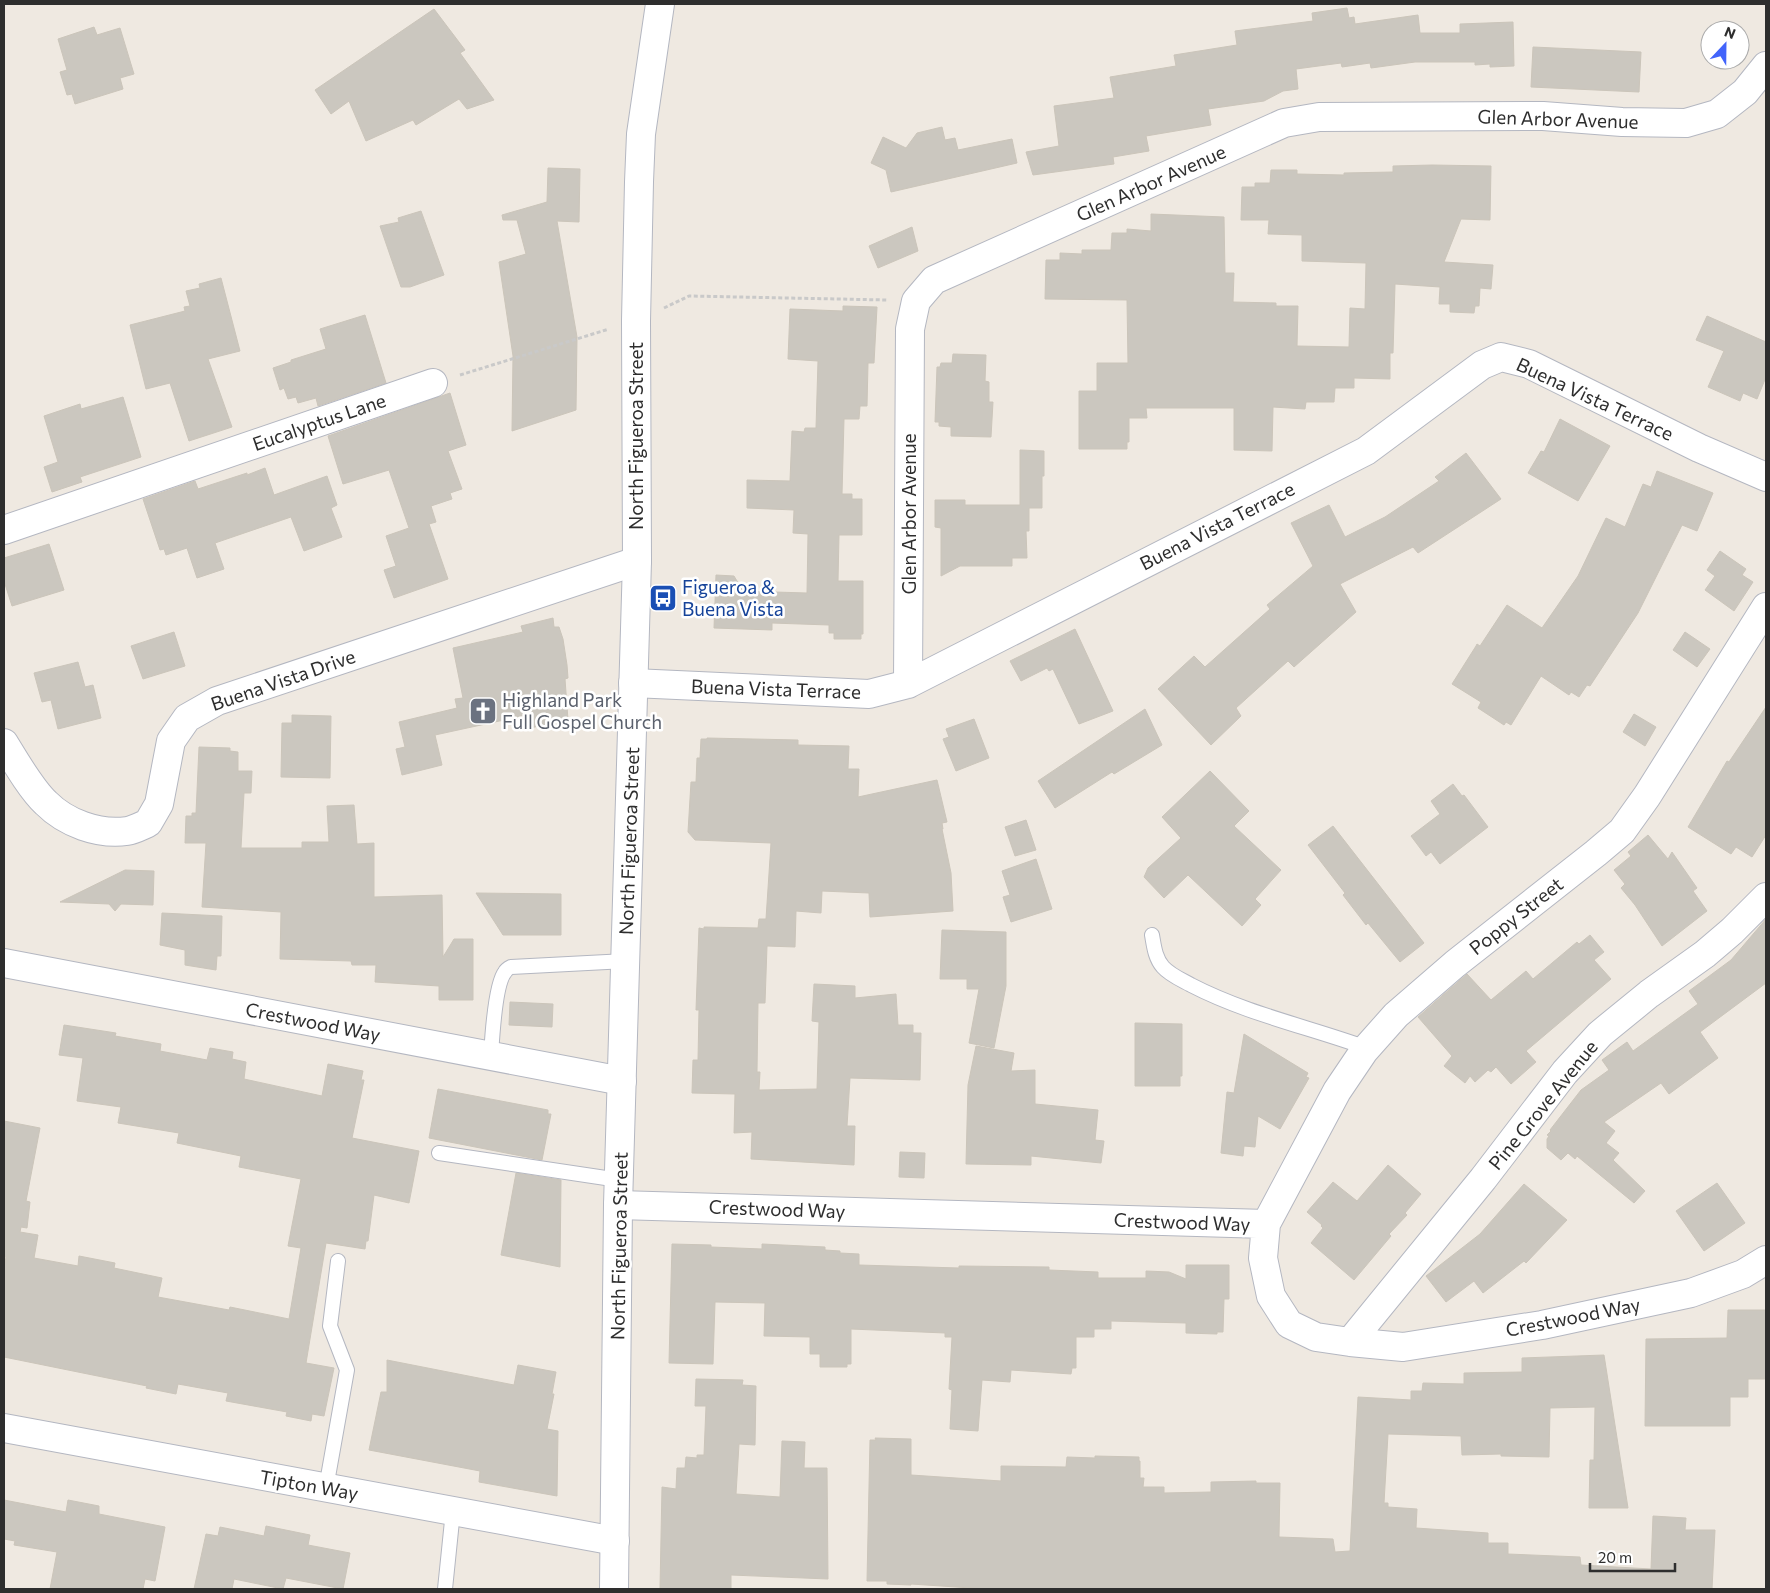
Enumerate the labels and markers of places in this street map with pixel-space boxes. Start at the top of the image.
place label: Figueroa & Buena Vista [682,575,784,620]
bus stop icon: Figueroa & Buena Vista [648,583,678,613]
place label: Highland Park Full Gospel Church [502,688,662,733]
church icon: Highland Park Full Gospel Church [468,696,498,726]

